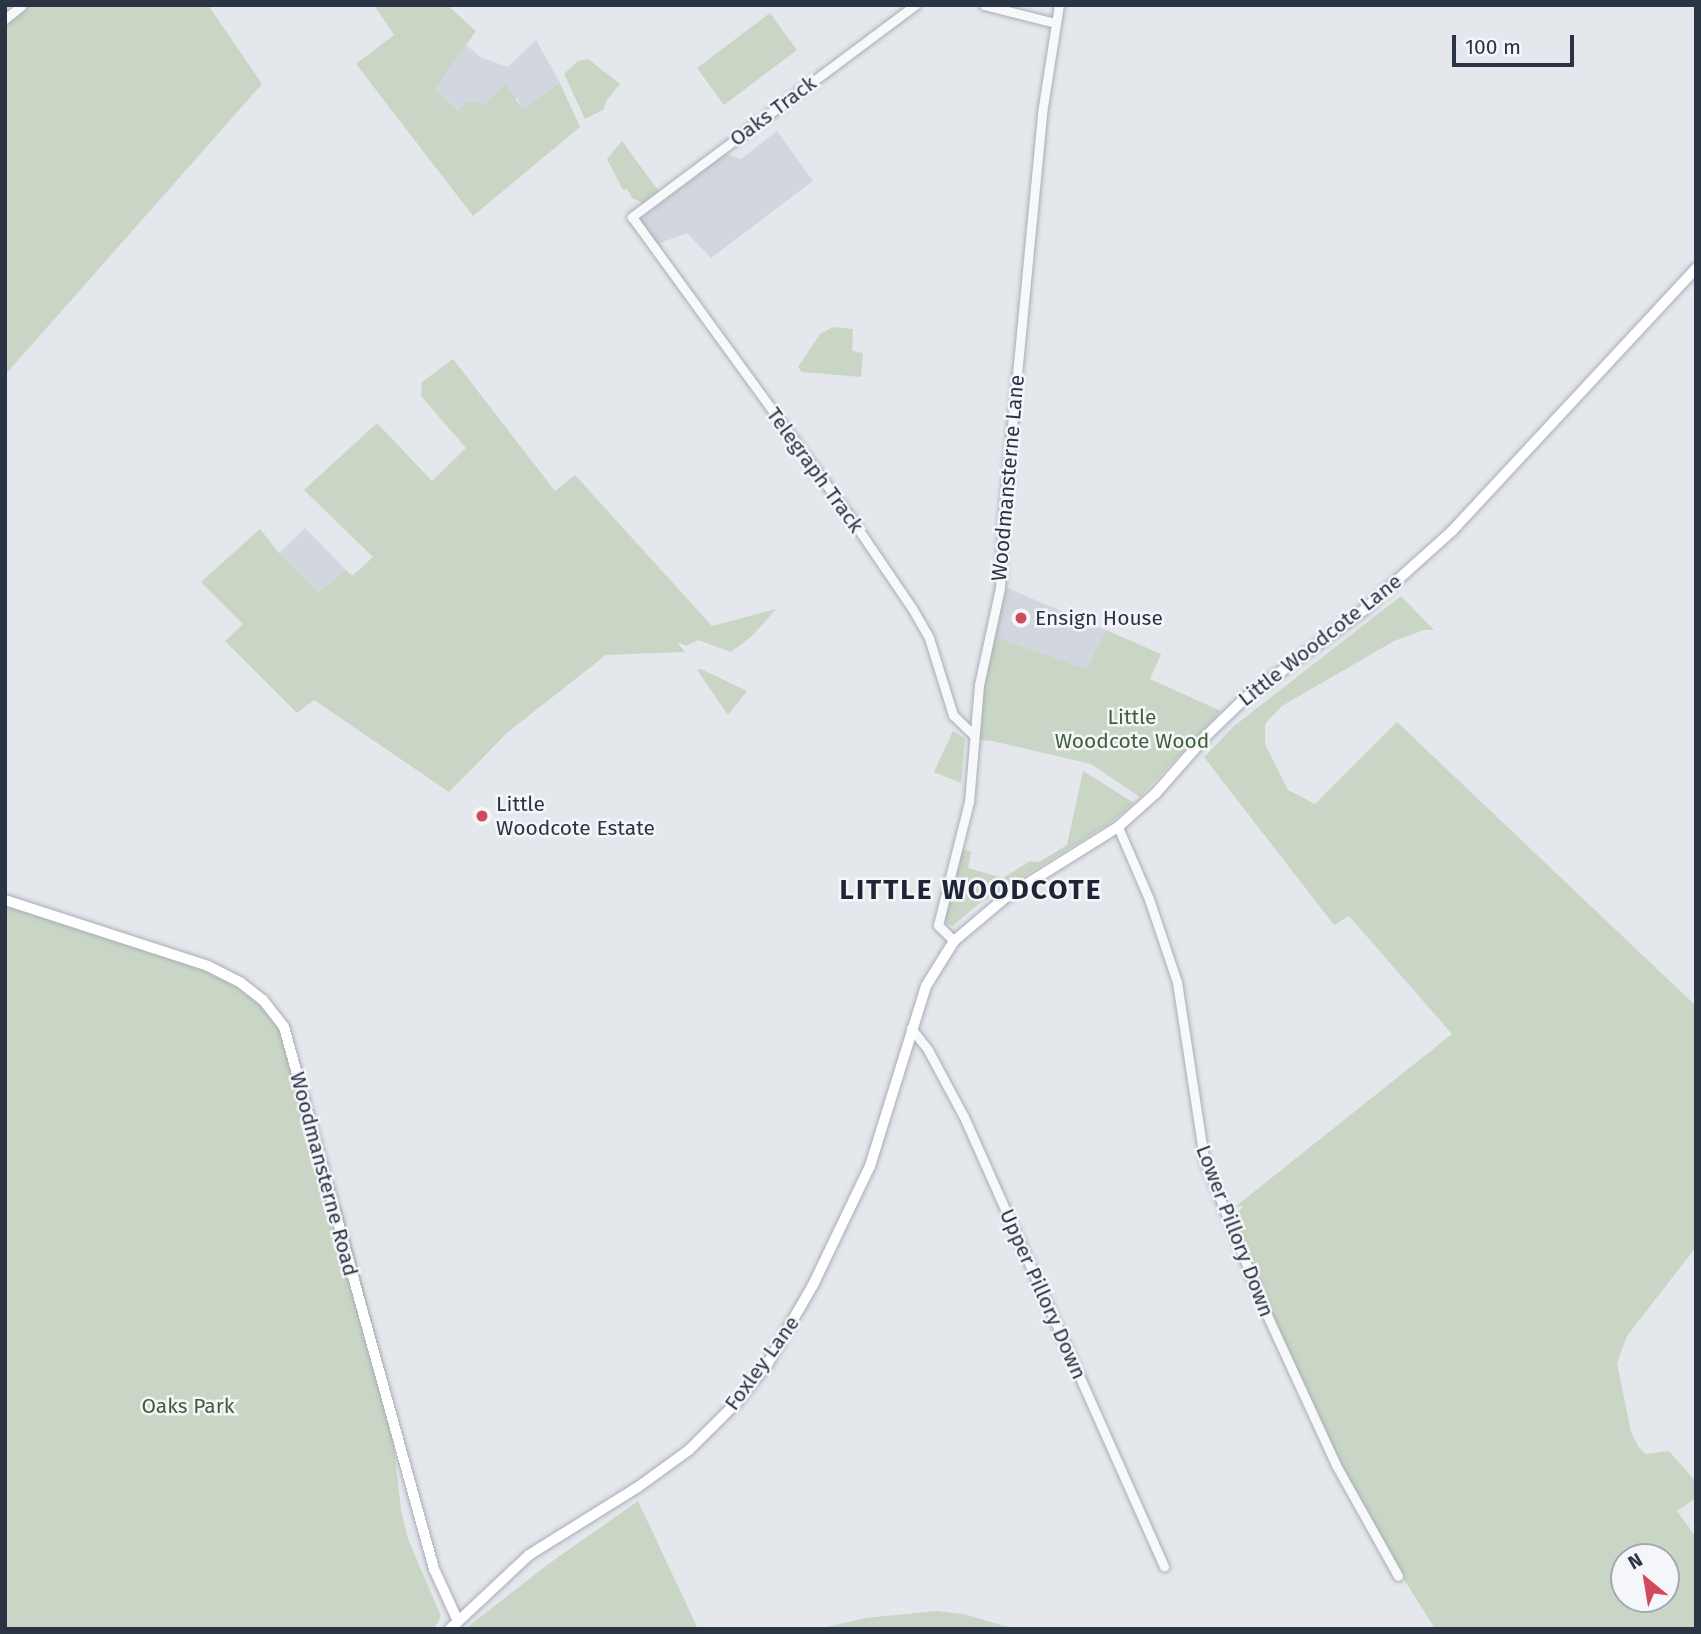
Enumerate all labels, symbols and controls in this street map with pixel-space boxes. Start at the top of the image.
scale bar [1456,21,1578,65]
text: 100 m [1465,34,1521,60]
street label: Oaks Track [725,70,821,152]
street label: Woodmansterne Lane [986,374,1030,582]
street label: Telegraph Track [761,403,869,537]
street label: Little Woodcote Lane [1233,568,1407,712]
place label: Ensign House [1035,605,1163,631]
marker: Ensign House [1013,610,1029,626]
park label: Little Woodcote Wood [1055,704,1209,754]
place label: Little Woodcote Estate [496,791,655,841]
marker: Little Woodcote Estate [474,808,490,824]
district label: LITTLE WOODCOTE [841,873,1101,907]
street label: Woodmansterne Road [285,1069,363,1279]
street label: Lower Pillory Down [1191,1141,1279,1321]
street label: Upper Pillory Down [994,1205,1092,1383]
street label: Foxley Lane [719,1311,805,1415]
park label: Oaks Park [141,1393,235,1419]
north arrow [1610,1543,1680,1613]
text: N [1624,1548,1646,1574]

